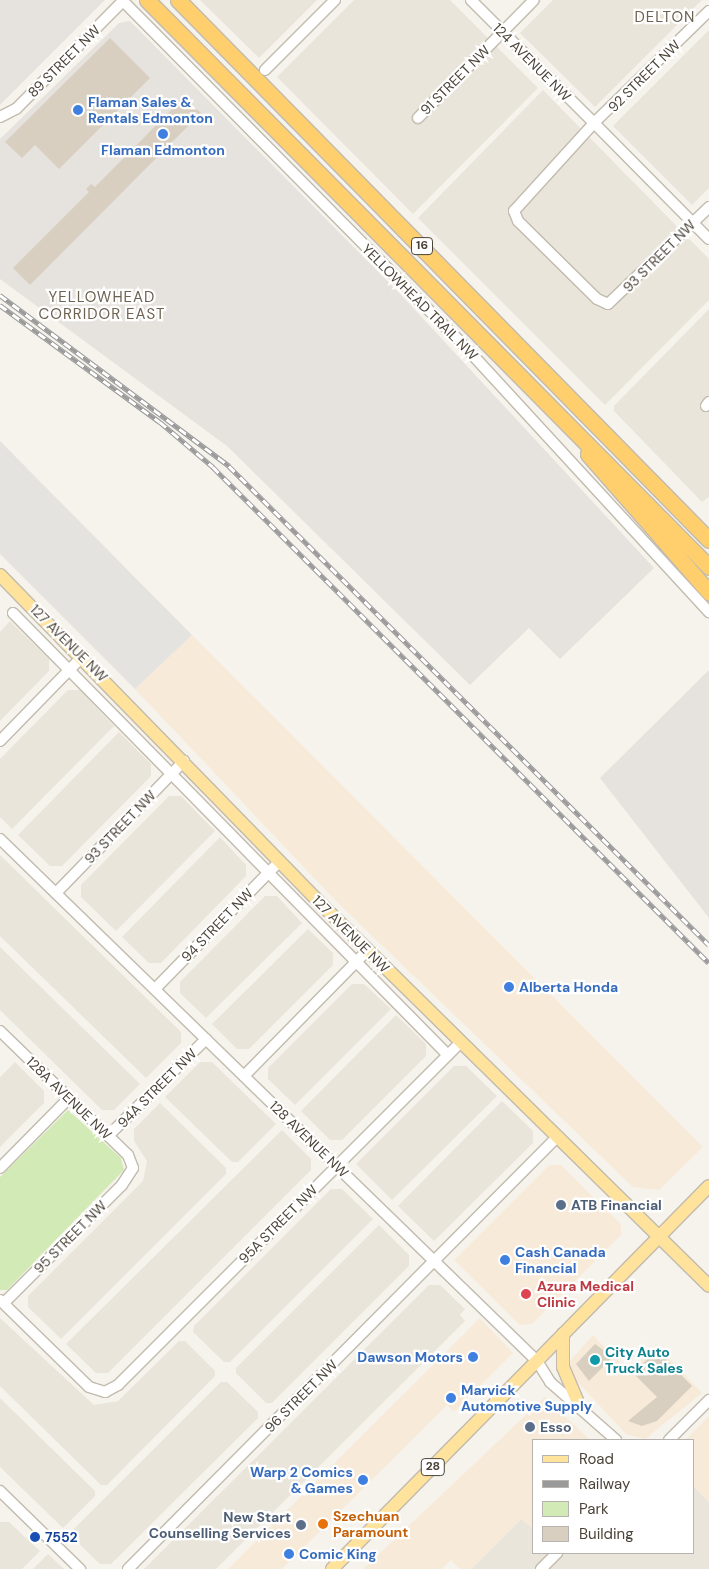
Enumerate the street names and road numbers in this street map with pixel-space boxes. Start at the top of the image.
street label: 124 AVENUE NW [490,20,574,104]
street label: 89 STREET NW [24,21,104,101]
street label: 92 STREET NW [604,36,684,116]
street label: 91 STREET NW [417,42,493,118]
street label: 93 STREET NW [619,216,699,296]
road number: 16 [411,237,433,256]
street label: YELLOWHEAD TRAIL NW [359,241,481,363]
street label: 127 AVENUE NW [27,601,111,685]
street label: 93 STREET NW [81,787,159,867]
street label: 94 STREET NW [178,885,256,965]
street label: 127 AVENUE NW [309,892,393,976]
street label: 94A STREET NW [114,1045,200,1131]
street label: 128A AVENUE NW [23,1053,115,1143]
street label: 128 AVENUE NW [266,1097,352,1181]
street label: 95A STREET NW [235,1181,321,1267]
street label: 95 STREET NW [30,1197,110,1277]
street label: 96 STREET NW [261,1356,341,1436]
road number: 28 [420,1458,446,1476]

